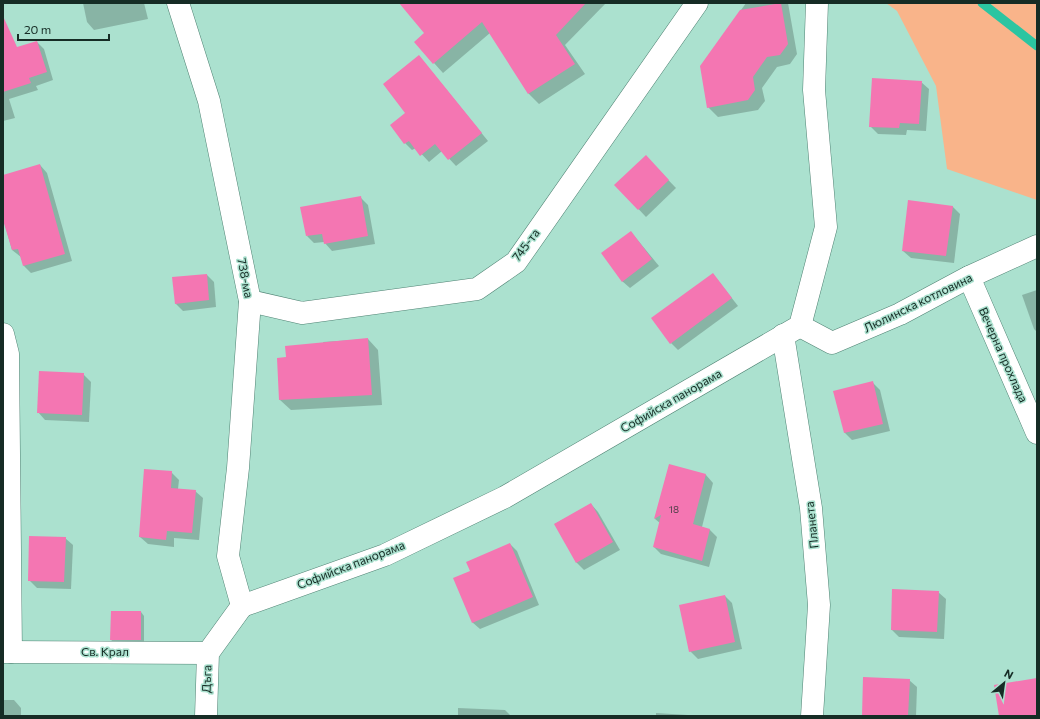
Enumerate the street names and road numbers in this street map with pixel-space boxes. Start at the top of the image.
street label: 745-та [509,226,542,263]
street label: 738-ма [235,257,257,299]
street label: Люлинска котловина [861,270,974,335]
street label: Вечерна прохлада [977,305,1031,404]
street label: Софийска панорама [617,365,724,435]
street label: Планета [802,501,820,549]
street label: Софийска панорама [295,537,407,591]
street label: Св. Крал [81,644,129,658]
street label: Дъга [199,665,213,693]

